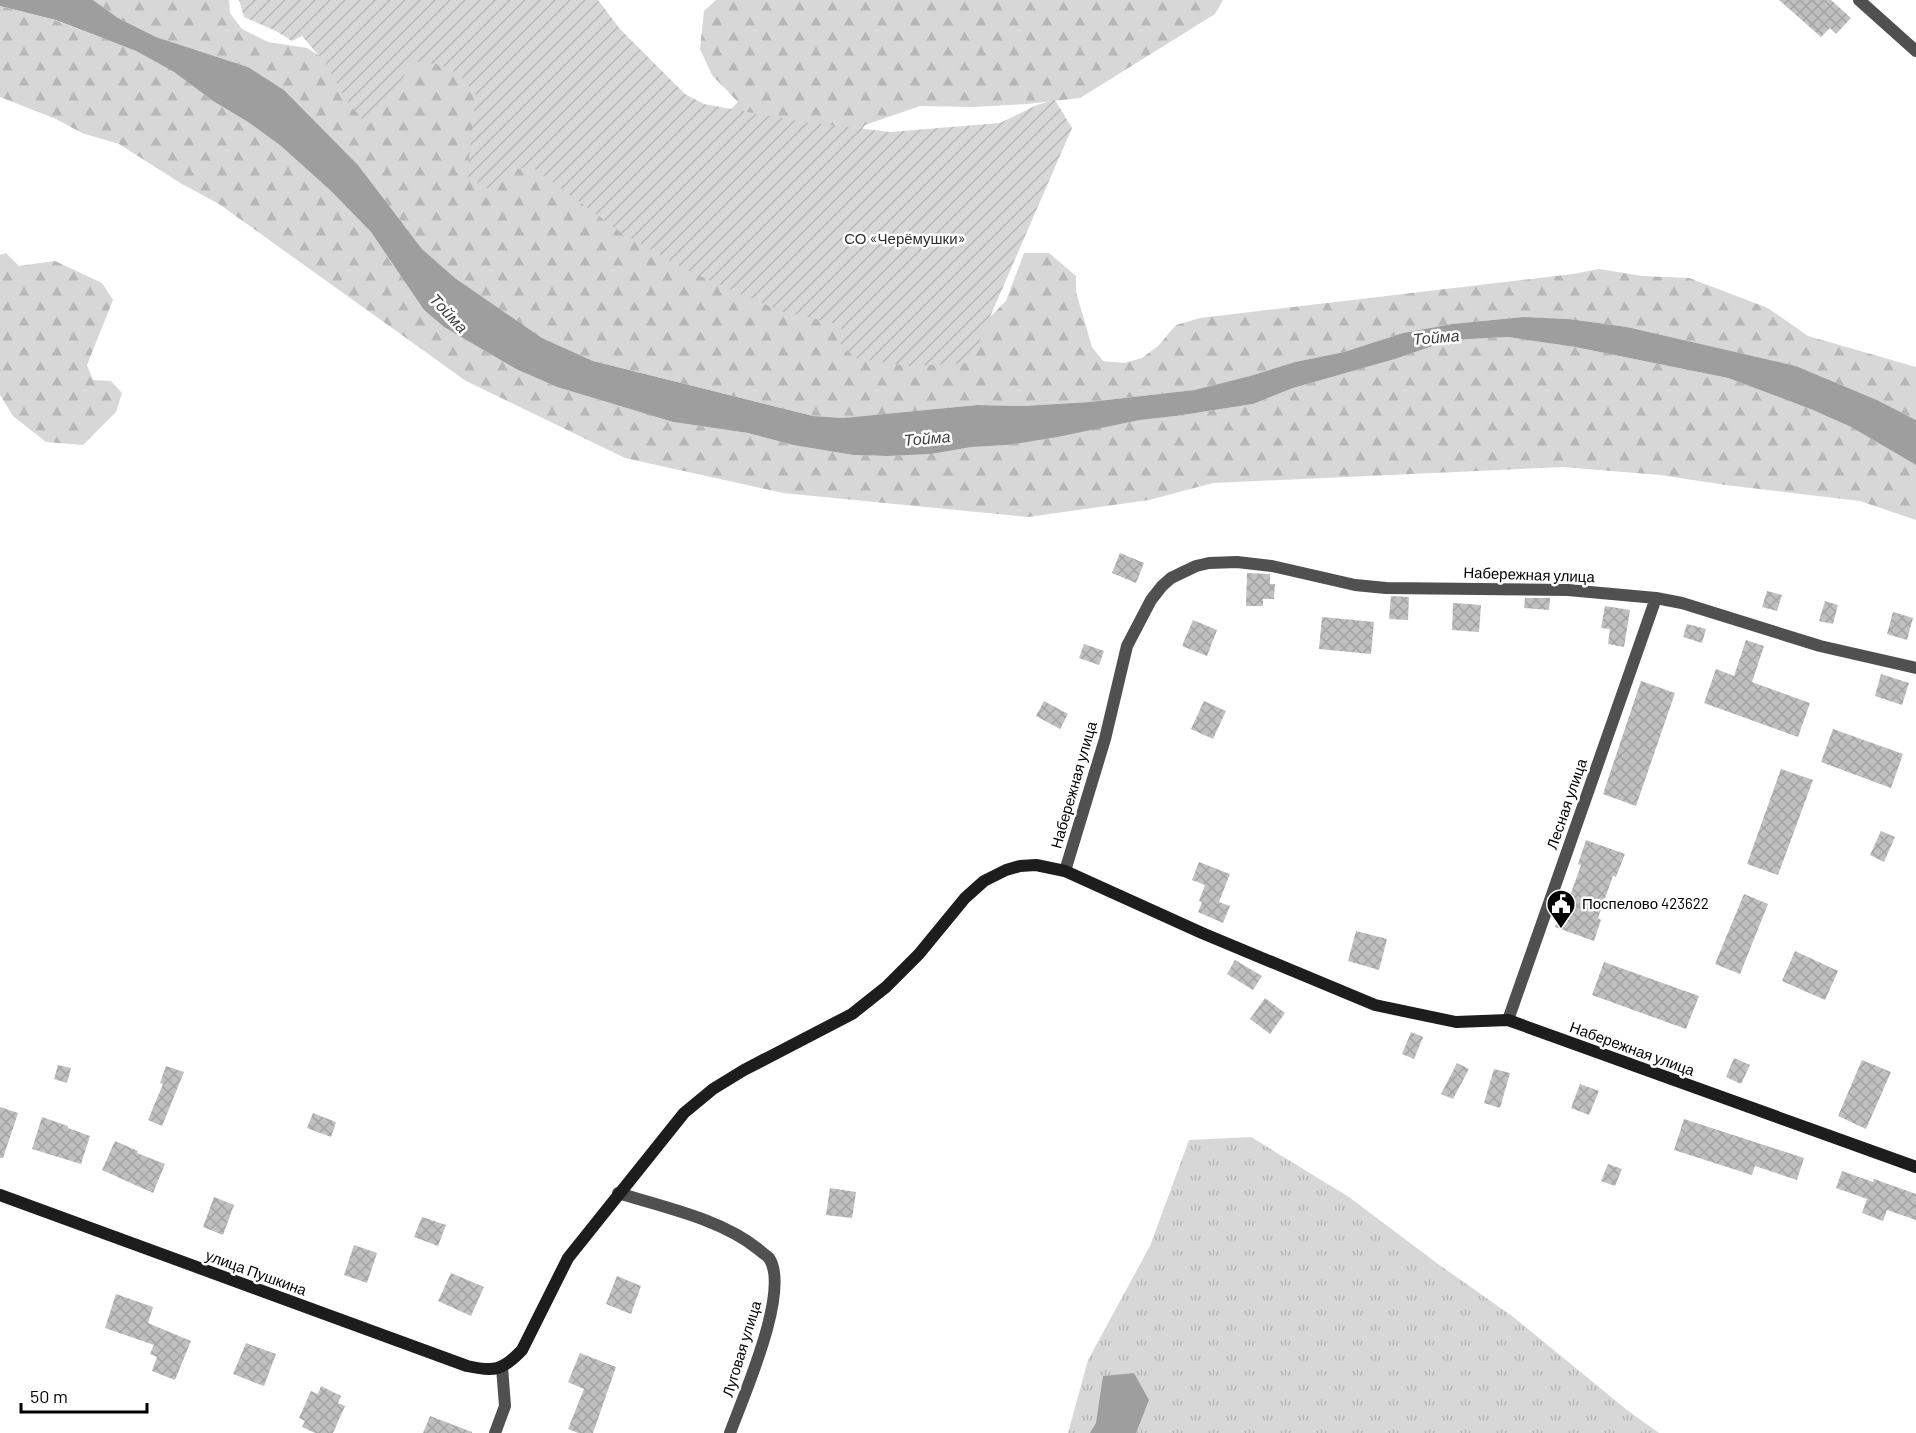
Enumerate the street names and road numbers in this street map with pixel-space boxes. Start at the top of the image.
street label: Набережная улица [1463,563,1596,585]
street label: Набережная улица [1046,718,1100,850]
street label: Лесная улица [1542,755,1590,851]
street label: Набережная улица [1567,1017,1698,1079]
street label: улица Пушкина [203,1245,310,1299]
street label: Луговая улица [718,1298,764,1399]

